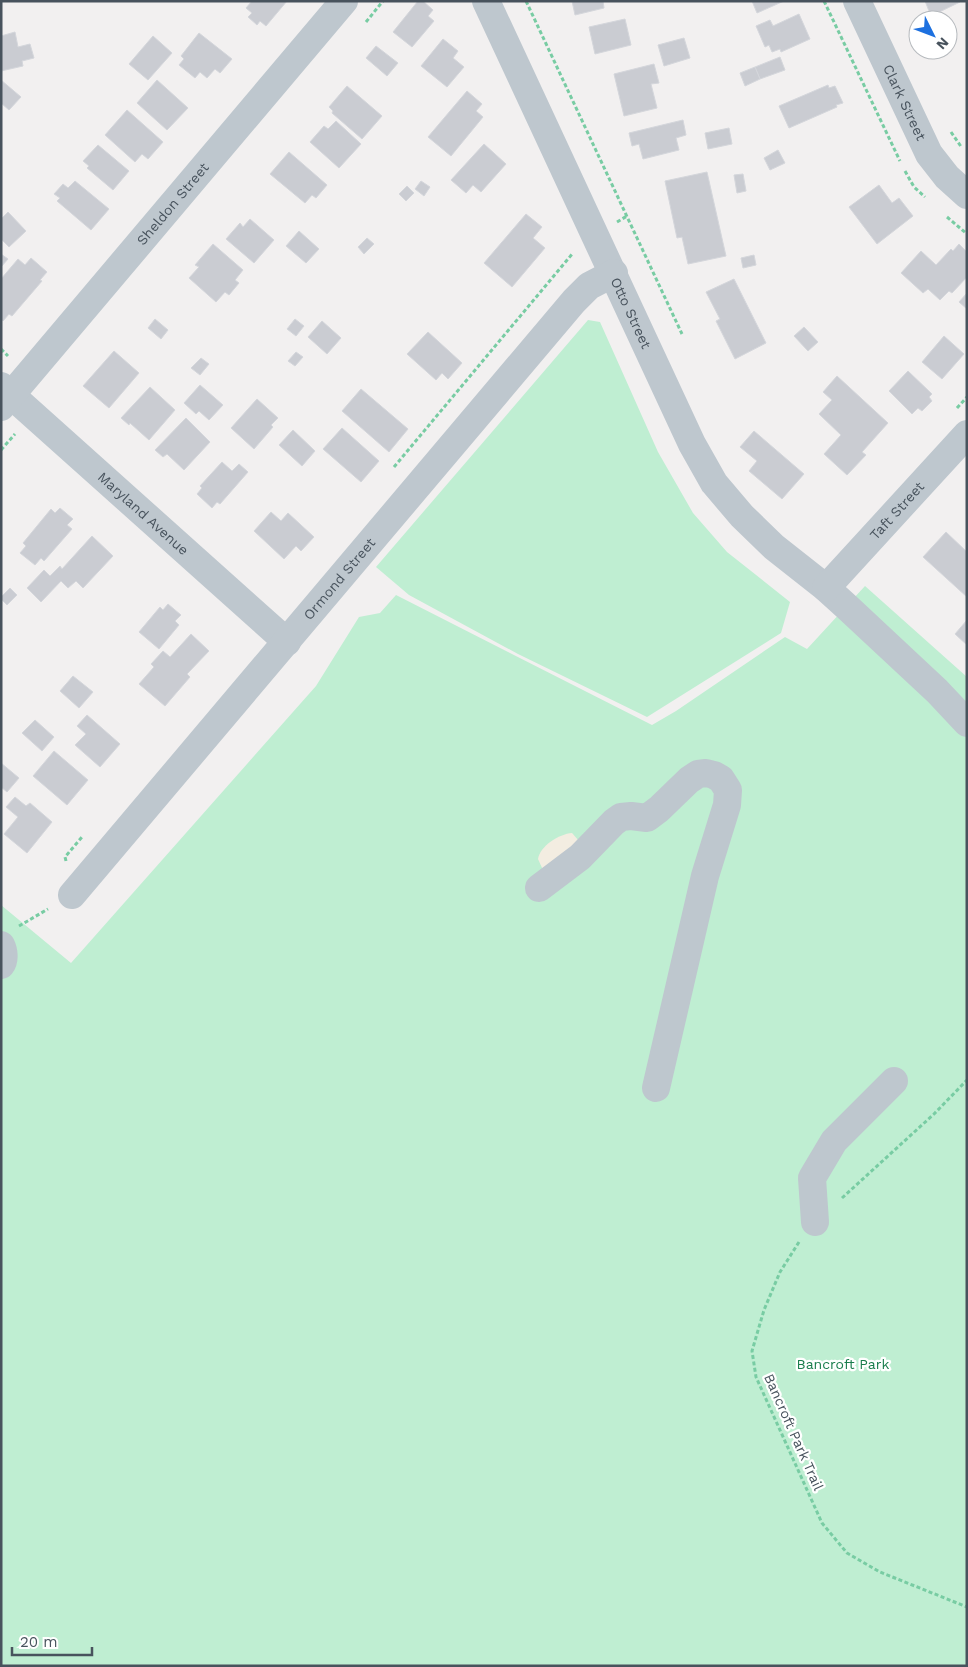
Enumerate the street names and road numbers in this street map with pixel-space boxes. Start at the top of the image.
street label: Clark Street [880,62,929,143]
street label: Sheldon Street [133,159,212,248]
street label: Otto Street [608,275,655,351]
street label: Maryland Avenue [95,469,192,558]
street label: Taft Street [867,478,927,543]
street label: Ormond Street [300,534,378,623]
street label: Bancroft Park Trail [761,1371,827,1493]

